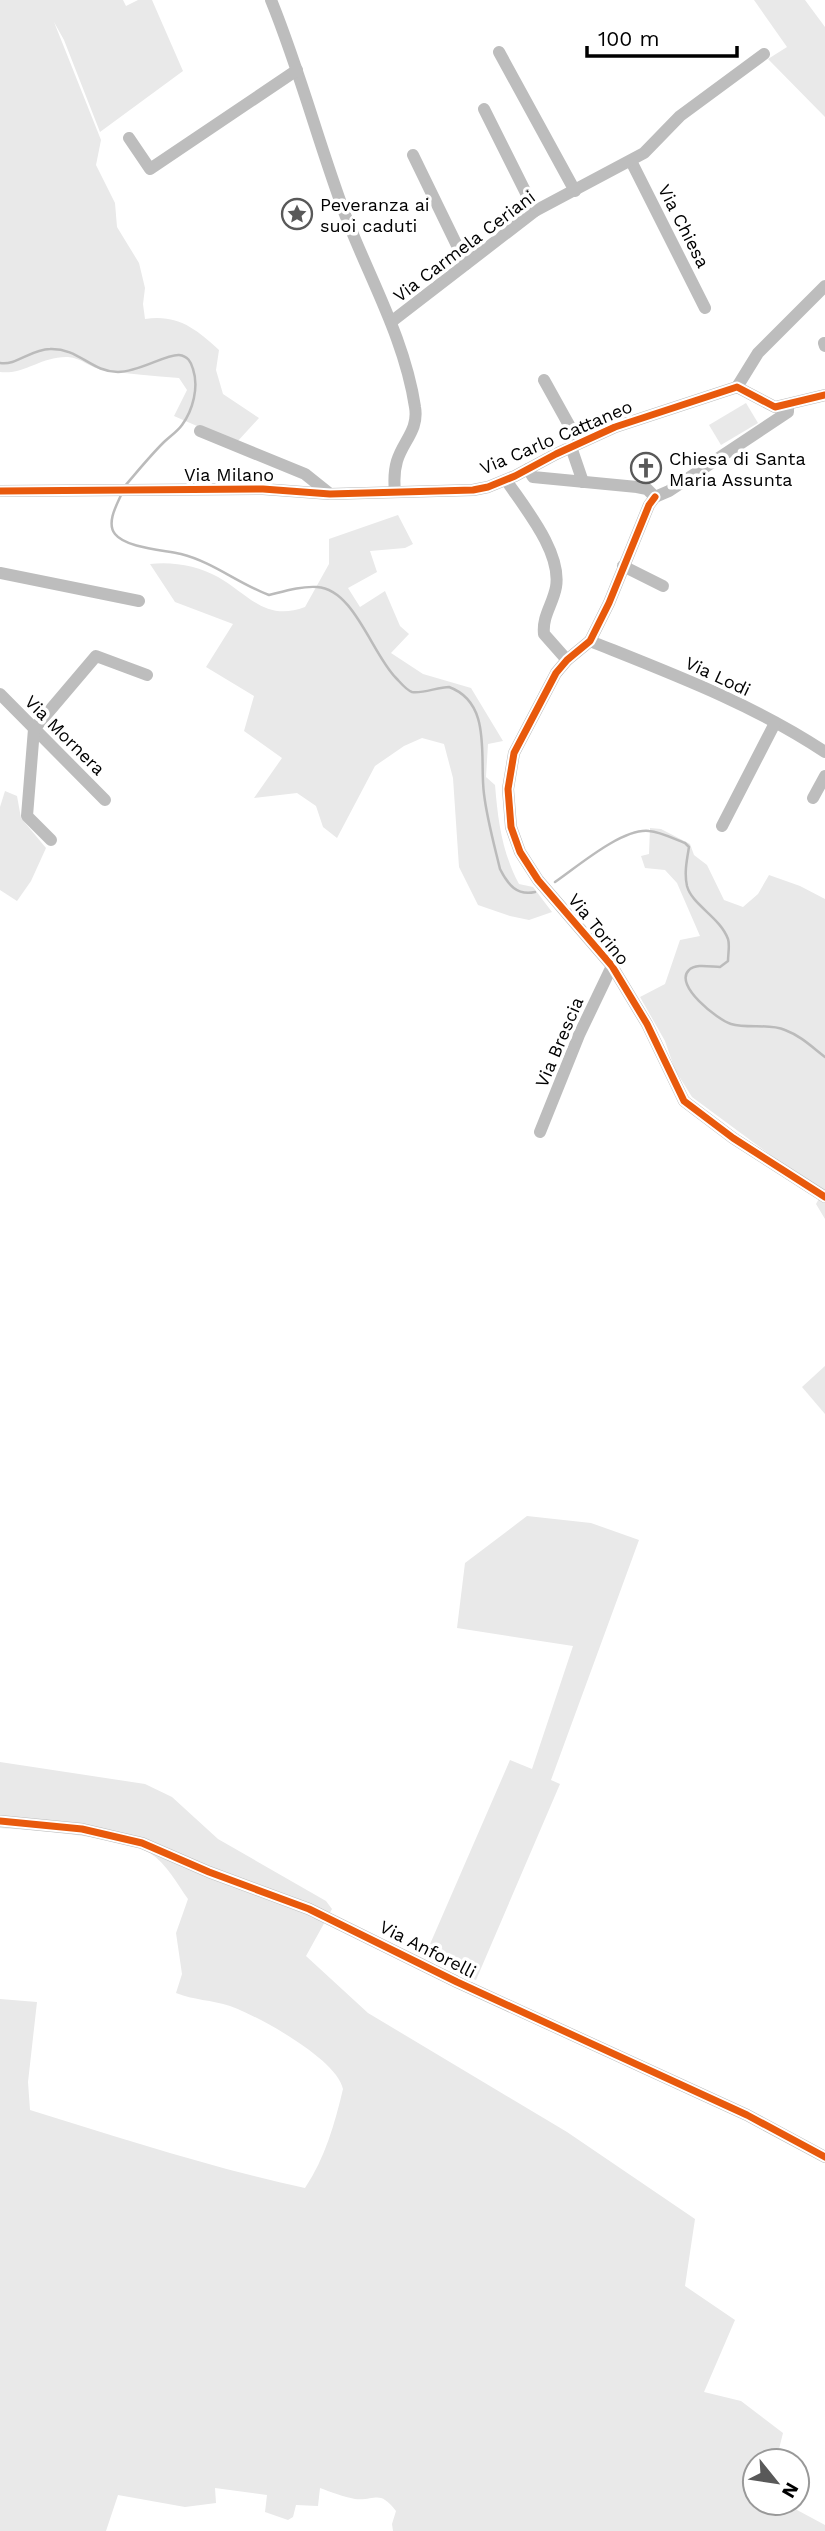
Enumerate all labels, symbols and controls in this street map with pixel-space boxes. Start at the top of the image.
scale bar [587,14,738,58]
text: 100 m [598,26,660,51]
street label: Via Chiesa [654,181,714,271]
street label: Via Carmela Ceriani [389,186,539,306]
place label: Peveranza ai suoi caduti [320,194,430,236]
place icon: Peveranza ai suoi caduti [280,197,314,231]
street label: Via Carlo Cattaneo [477,395,635,479]
place label: Chiesa di Santa Maria Assunta [669,448,806,490]
church icon: Chiesa di Santa Maria Assunta [629,451,663,485]
street label: Via Milano [184,464,274,485]
street label: Via Lodi [682,652,754,700]
street label: Via Mornera [21,691,109,779]
street label: Via Torino [564,889,634,969]
street label: Via Brescia [531,994,587,1090]
street label: Via Anforelli [376,1916,480,1982]
north arrow [741,2447,811,2517]
text: N [777,2478,804,2502]

